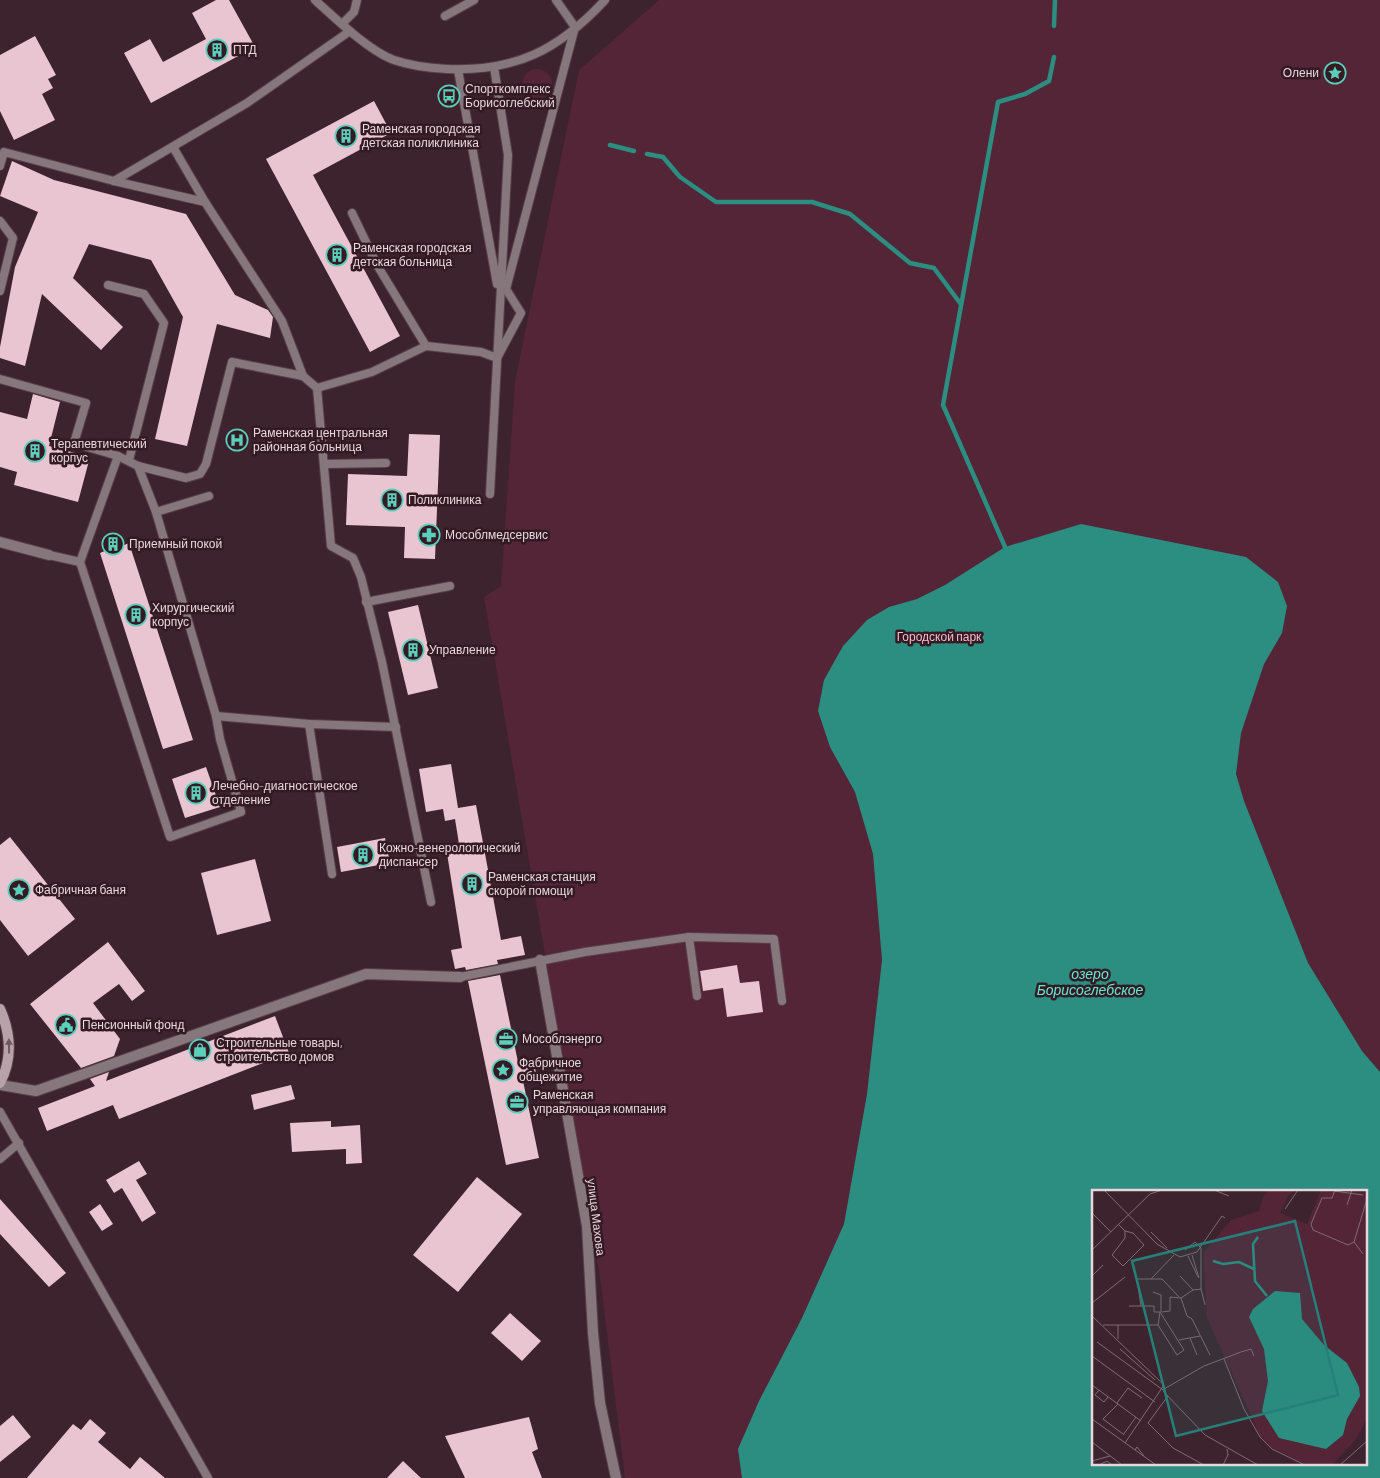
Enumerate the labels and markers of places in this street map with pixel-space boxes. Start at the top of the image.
building icon: ПТД [205,38,229,62]
place label: ПТД [233,42,257,57]
place icon: Олени [1323,61,1347,85]
place label: Олени [1283,65,1319,79]
place label: Спорткомплекс Борисоглебский [465,81,555,110]
bus stop icon: Спорткомплекс Борисоглебский [437,84,461,108]
place label: Раменская городская детская поликлиника [362,121,480,150]
building icon: Раменская городская детская поликлиника [334,124,358,148]
place label: Раменская городская детская больница [353,240,471,269]
building icon: Раменская городская детская больница [325,243,349,267]
place label: Раменская центральная районная больница [253,425,388,454]
hospital icon: Раменская центральная районная больница [225,428,249,452]
place label: Терапевтический корпус [51,436,147,465]
building icon: Терапевтический корпус [23,439,47,463]
building icon: Поликлиника [380,488,404,512]
place label: Поликлиника [408,492,482,506]
pharmacy icon: Мособлмедсервис [417,523,441,547]
place label: Мособлмедсервис [445,527,548,542]
building icon: Приемный покой [101,532,125,556]
place label: Приемный покой [129,536,222,551]
place label: Хирургический корпус [152,600,234,629]
building icon: Хирургический корпус [124,603,148,627]
building icon: Управление [401,638,425,662]
place label: Управление [429,642,496,657]
place label: Лечебно-диагностическое отделение [212,778,358,807]
building icon: Лечебно-диагностическое отделение [184,781,208,805]
place label: Кожно-венерологический диспансер [379,840,520,869]
building icon: Кожно-венерологический диспансер [351,843,375,867]
place label: Раменская станция скорой помощи [488,869,596,898]
building icon: Раменская станция скорой помощи [460,872,484,896]
place icon: Фабричная баня [7,878,31,902]
place label: Фабричная баня [35,882,126,897]
public building icon: Пенсионный фонд [54,1013,78,1037]
place label: Пенсионный фонд [82,1017,184,1032]
office icon: Мособлэнерго [494,1027,518,1051]
place label: Мособлэнерго [522,1031,602,1046]
place label: Строительные товары, строительство домов [216,1035,343,1064]
shop icon: Строительные товары, строительство домов [188,1038,212,1062]
place label: Фабричное общежитие [519,1055,583,1084]
place icon: Фабричное общежитие [491,1058,515,1082]
place label: Раменская управляющая компания [533,1087,666,1116]
office icon: Раменская управляющая компания [505,1090,529,1114]

